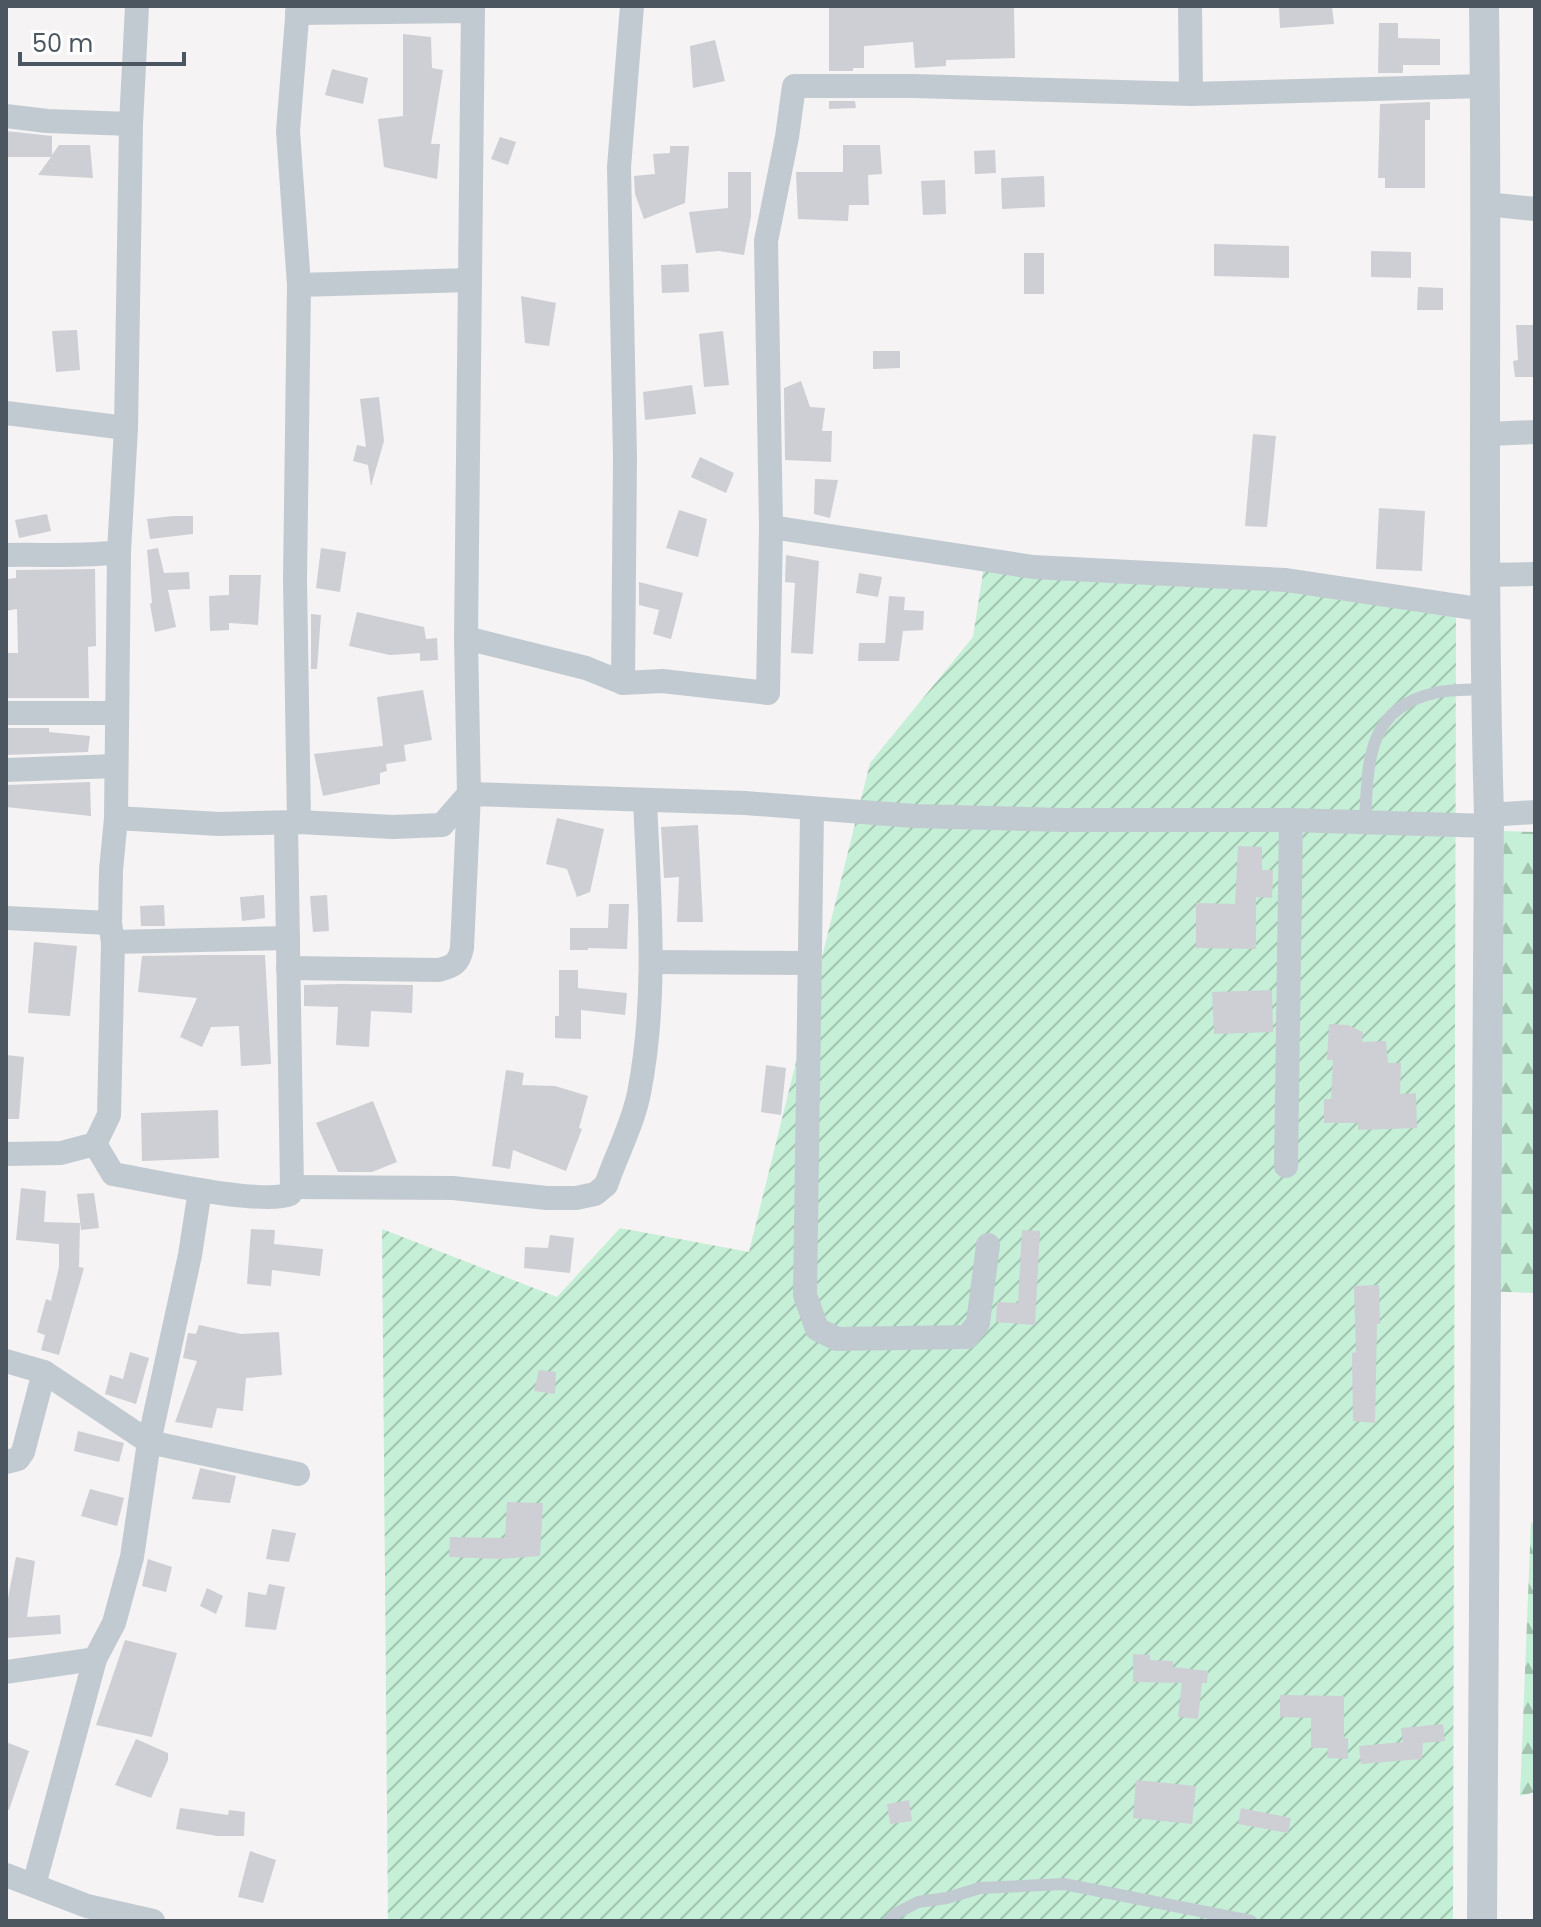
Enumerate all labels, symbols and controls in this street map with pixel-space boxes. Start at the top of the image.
scale bar [20,16,184,66]
text: 50 m [32,27,93,60]

